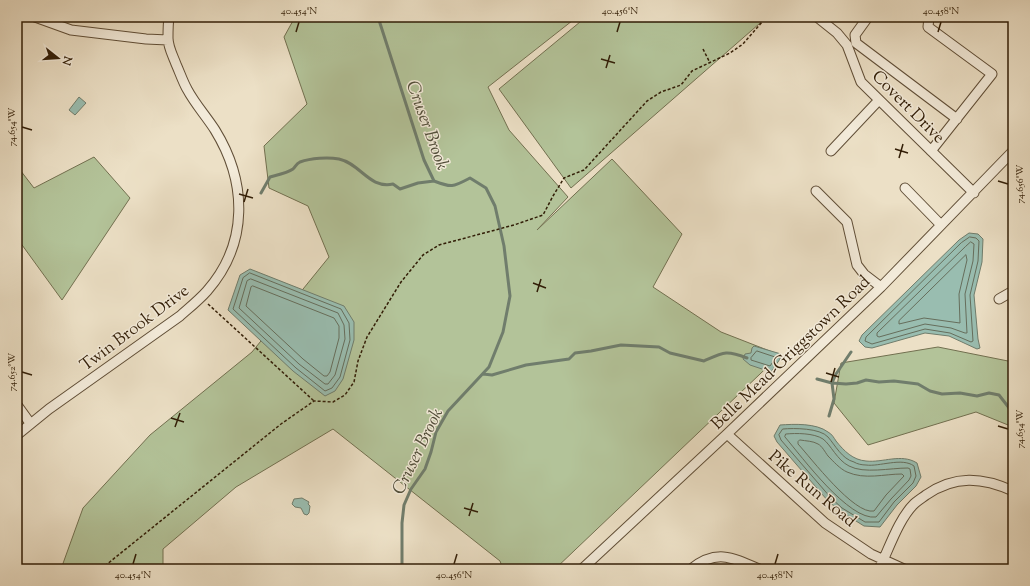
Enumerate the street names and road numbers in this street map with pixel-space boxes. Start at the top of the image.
street label: Covert Drive [865,65,950,150]
street label: Belle Mead-Griggstown Road [706,271,877,436]
street label: Twin Brook Drive [76,280,195,378]
street label: Pike Run Road [763,446,861,534]

